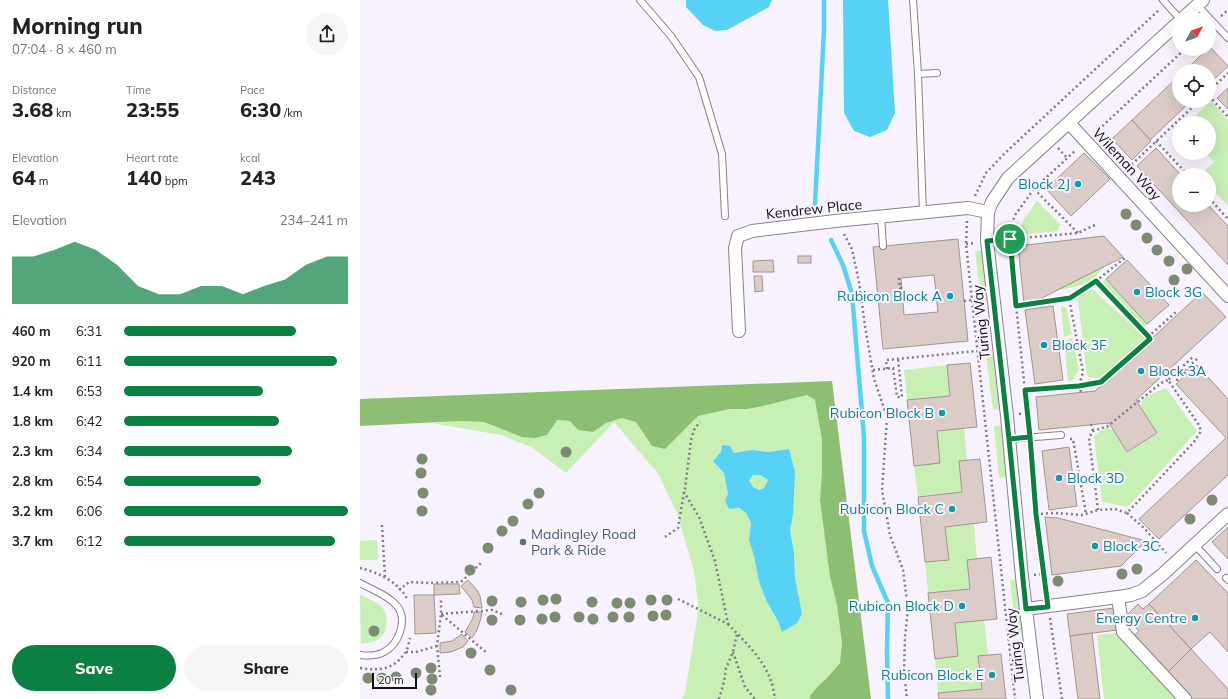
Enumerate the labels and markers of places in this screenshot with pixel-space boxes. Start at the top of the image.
place label: Block 2J [1018,175,1070,193]
marker: Block 2J [1073,179,1083,189]
pin [993,222,1027,256]
place label: Block 3G [1145,283,1202,301]
place label: Rubicon Block A [837,287,943,305]
marker: Block 3G [1132,287,1142,297]
marker: Rubicon Block A [945,291,955,301]
place label: Block 3F [1052,336,1107,354]
marker: Block 3F [1039,340,1049,350]
place label: Block 3A [1149,362,1207,380]
marker: Block 3A [1136,366,1146,376]
place label: Rubicon Block B [830,404,934,422]
marker: Rubicon Block B [937,408,947,418]
place label: Block 3D [1067,469,1125,487]
marker: Block 3D [1054,473,1064,483]
place label: Rubicon Block C [840,500,944,518]
marker: Rubicon Block C [947,504,957,514]
place label: Madingley Road Park & Ride [531,525,636,559]
marker: Madingley Road Park & Ride [518,537,528,547]
place label: Block 3C [1103,537,1160,555]
marker: Block 3C [1090,541,1100,551]
place label: Rubicon Block D [849,597,954,615]
marker: Rubicon Block D [957,601,967,611]
place label: Energy Centre [1096,609,1187,627]
marker: Energy Centre [1190,613,1200,623]
place label: Rubicon Block E [881,666,984,684]
marker: Rubicon Block E [987,670,997,680]

